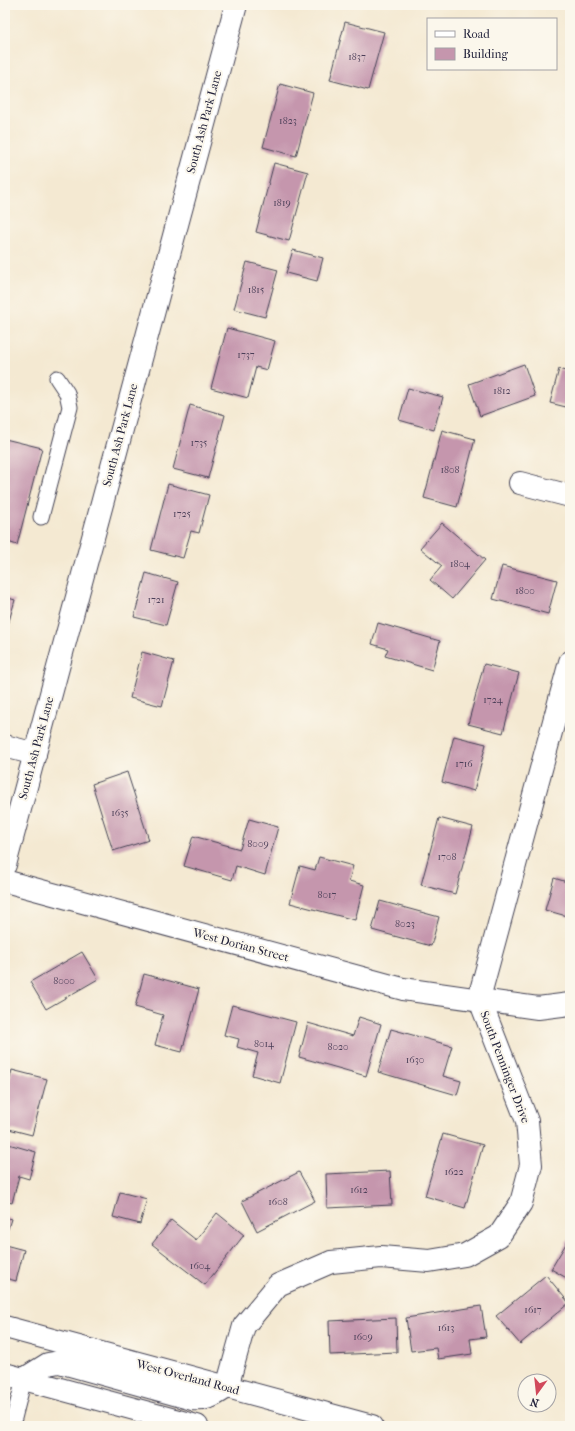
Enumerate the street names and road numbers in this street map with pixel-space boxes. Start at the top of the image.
street label: South Ash Park Lane [184,69,225,175]
street label: South Ash Park Lane [100,382,141,488]
street label: South Ash Park Lane [16,695,57,801]
street label: West Dorian Street [191,925,291,965]
street label: South Penninger Drive [477,1009,533,1125]
street label: West Overland Road [134,1356,241,1398]

